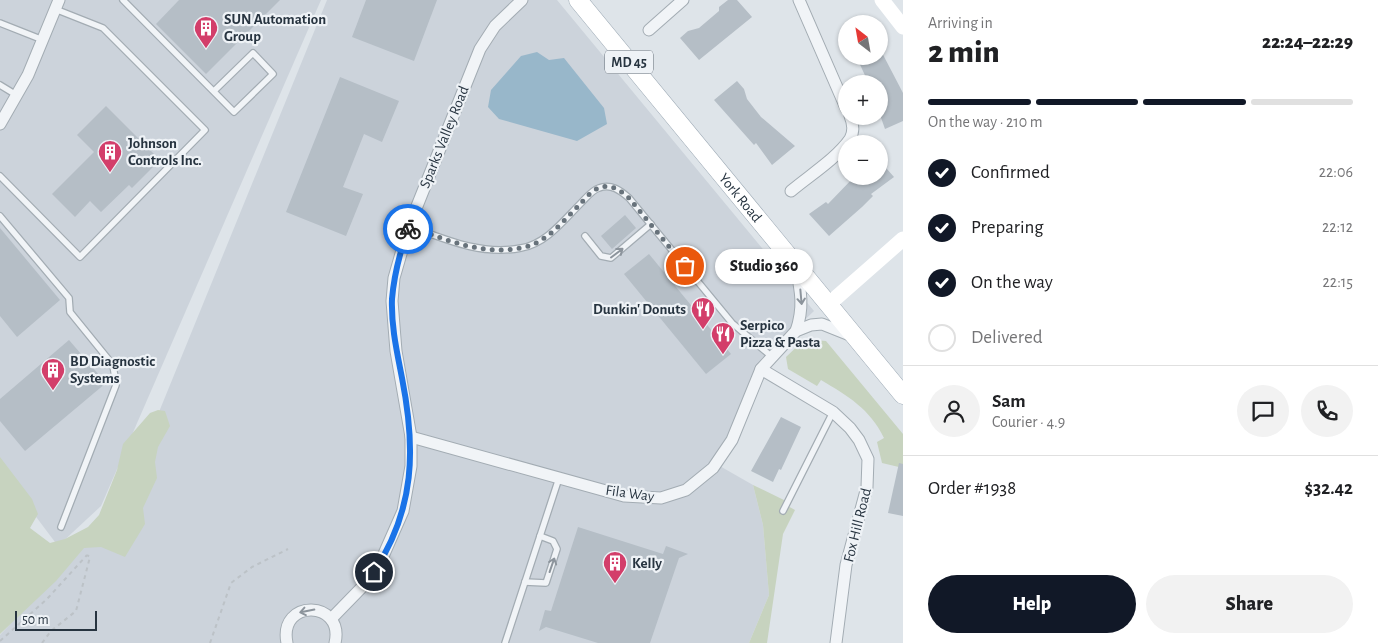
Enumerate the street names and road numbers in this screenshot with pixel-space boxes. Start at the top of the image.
road number: MD 45 [605,51,653,74]
street label: Sparks Valley Road [417,84,472,190]
street label: York Road [716,171,765,225]
street label: Fila Way [605,483,656,504]
street label: Fox Hill Road [841,486,874,564]

